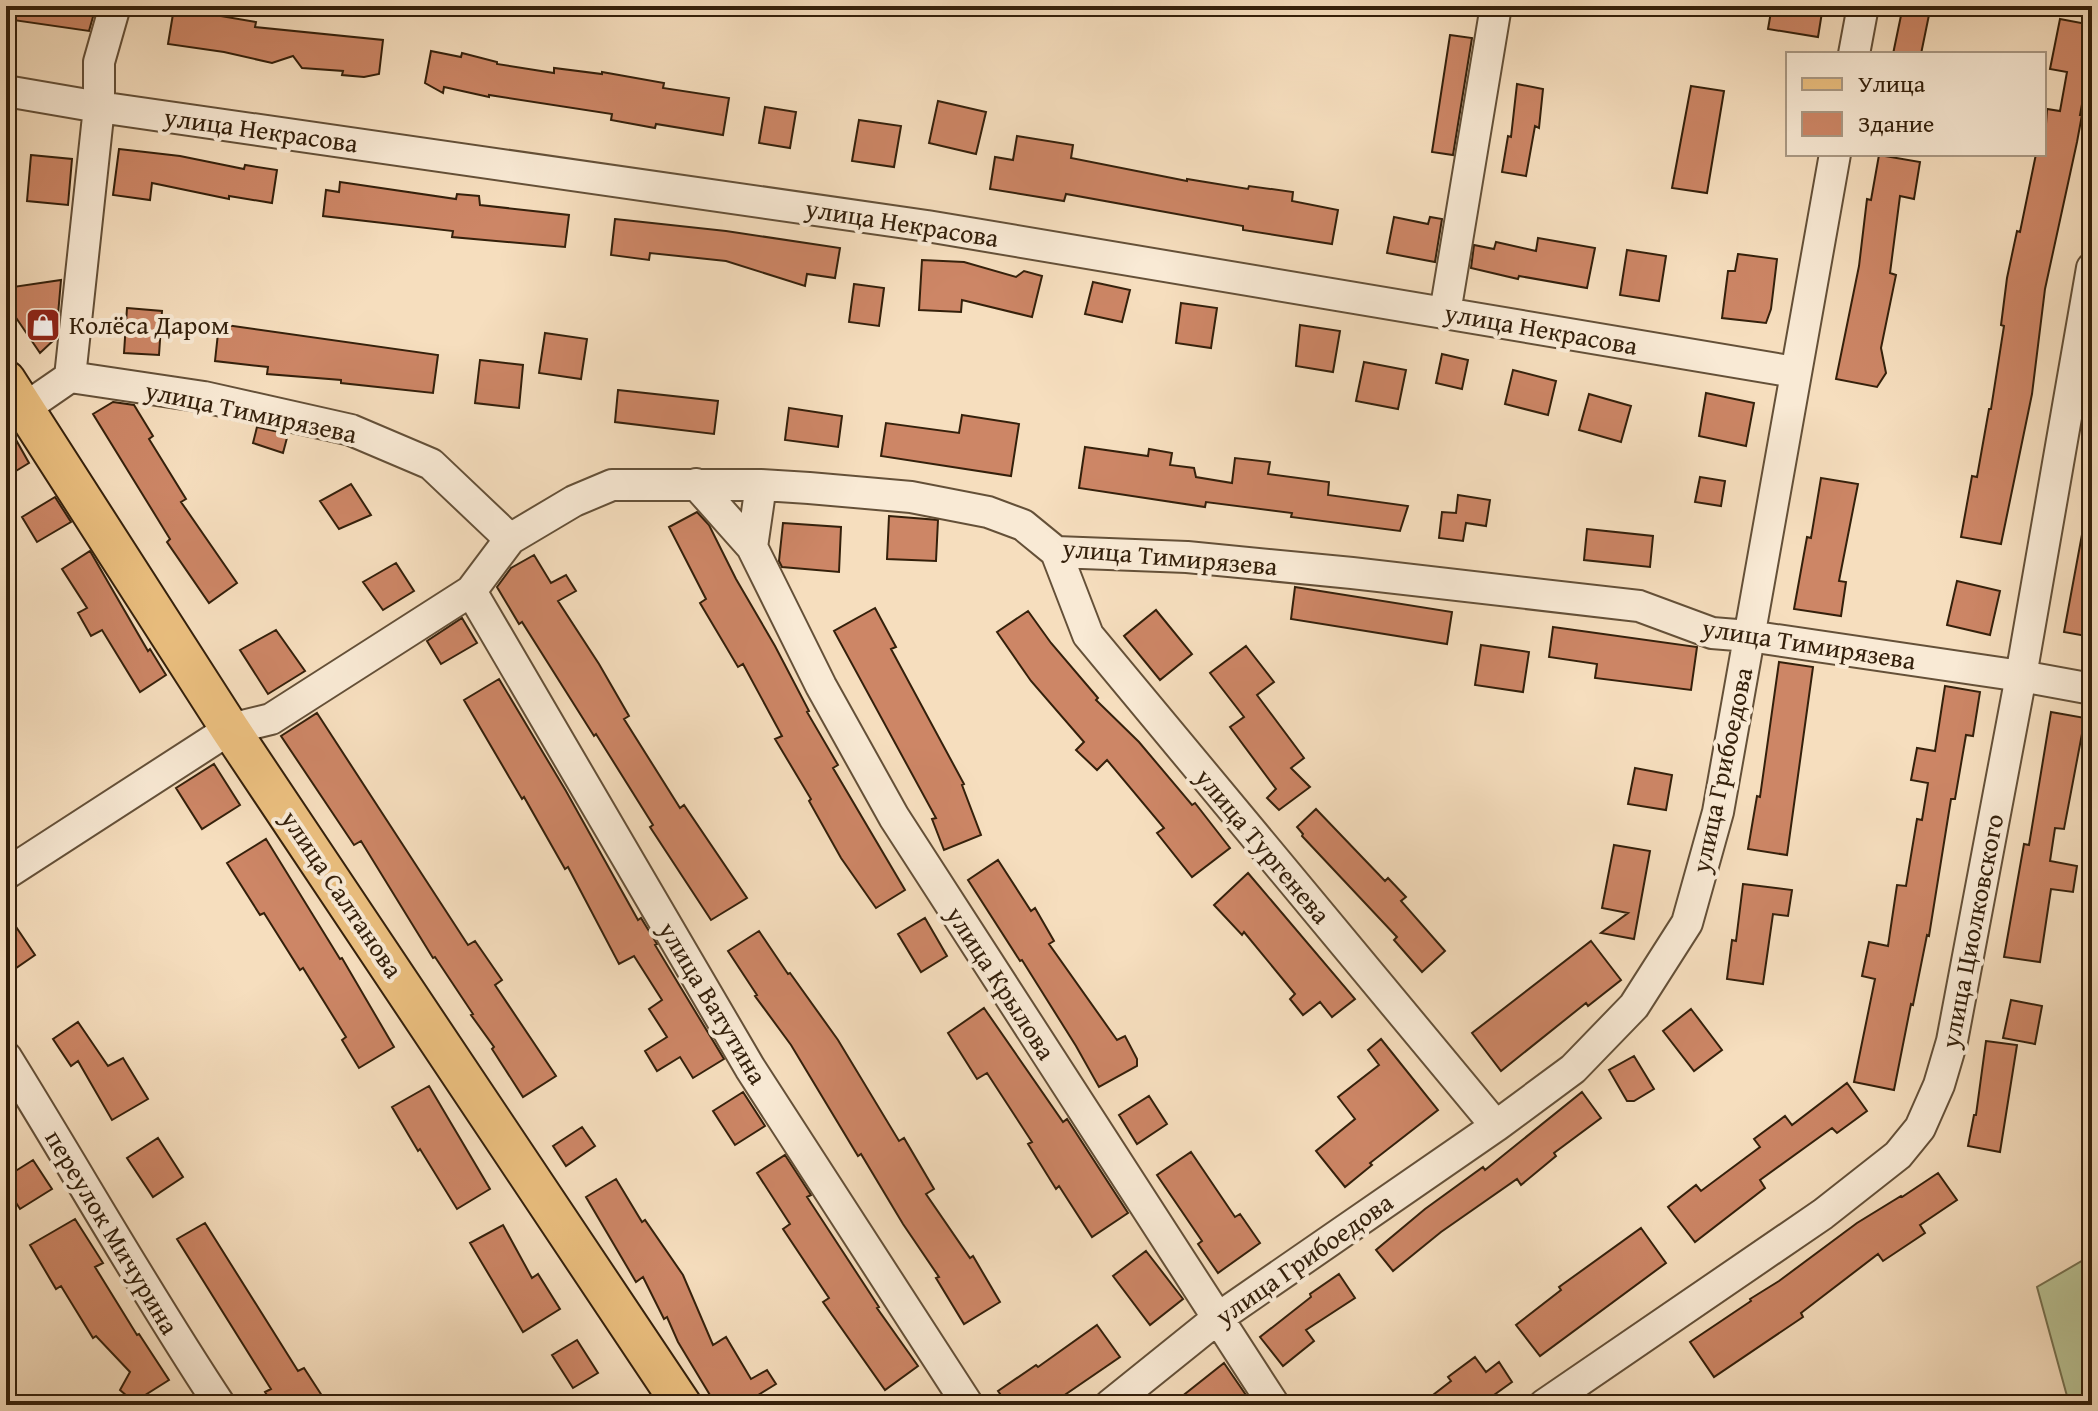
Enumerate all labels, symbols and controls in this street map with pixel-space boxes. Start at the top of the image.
legend [1786,52,2046,156]
text: Улица [1858,66,1926,101]
street label: улица Некрасова [161,96,361,162]
text: Здание [1858,106,1934,141]
street label: улица Некрасова [802,188,1002,257]
street label: улица Некрасова [1441,292,1641,365]
place label: Колёса Даром [69,305,229,344]
shop icon: Колёса Даром [24,306,62,344]
street label: улица Тимирязева [141,370,361,453]
street label: улица Тимирязева [1060,528,1280,585]
street label: улица Тимирязева [1699,607,1919,680]
street label: улица Грибоедова [1680,663,1762,877]
street label: улица Тургенева [1186,758,1341,933]
street label: улица Салтанова [271,801,413,986]
street label: улица Циолковского [1929,810,2013,1052]
street label: улица Крылова [936,897,1066,1068]
street label: улица Ватутина [649,913,778,1092]
street label: переулок Мичурина [36,1122,190,1342]
street label: улица Грибоедова [1206,1182,1401,1335]

